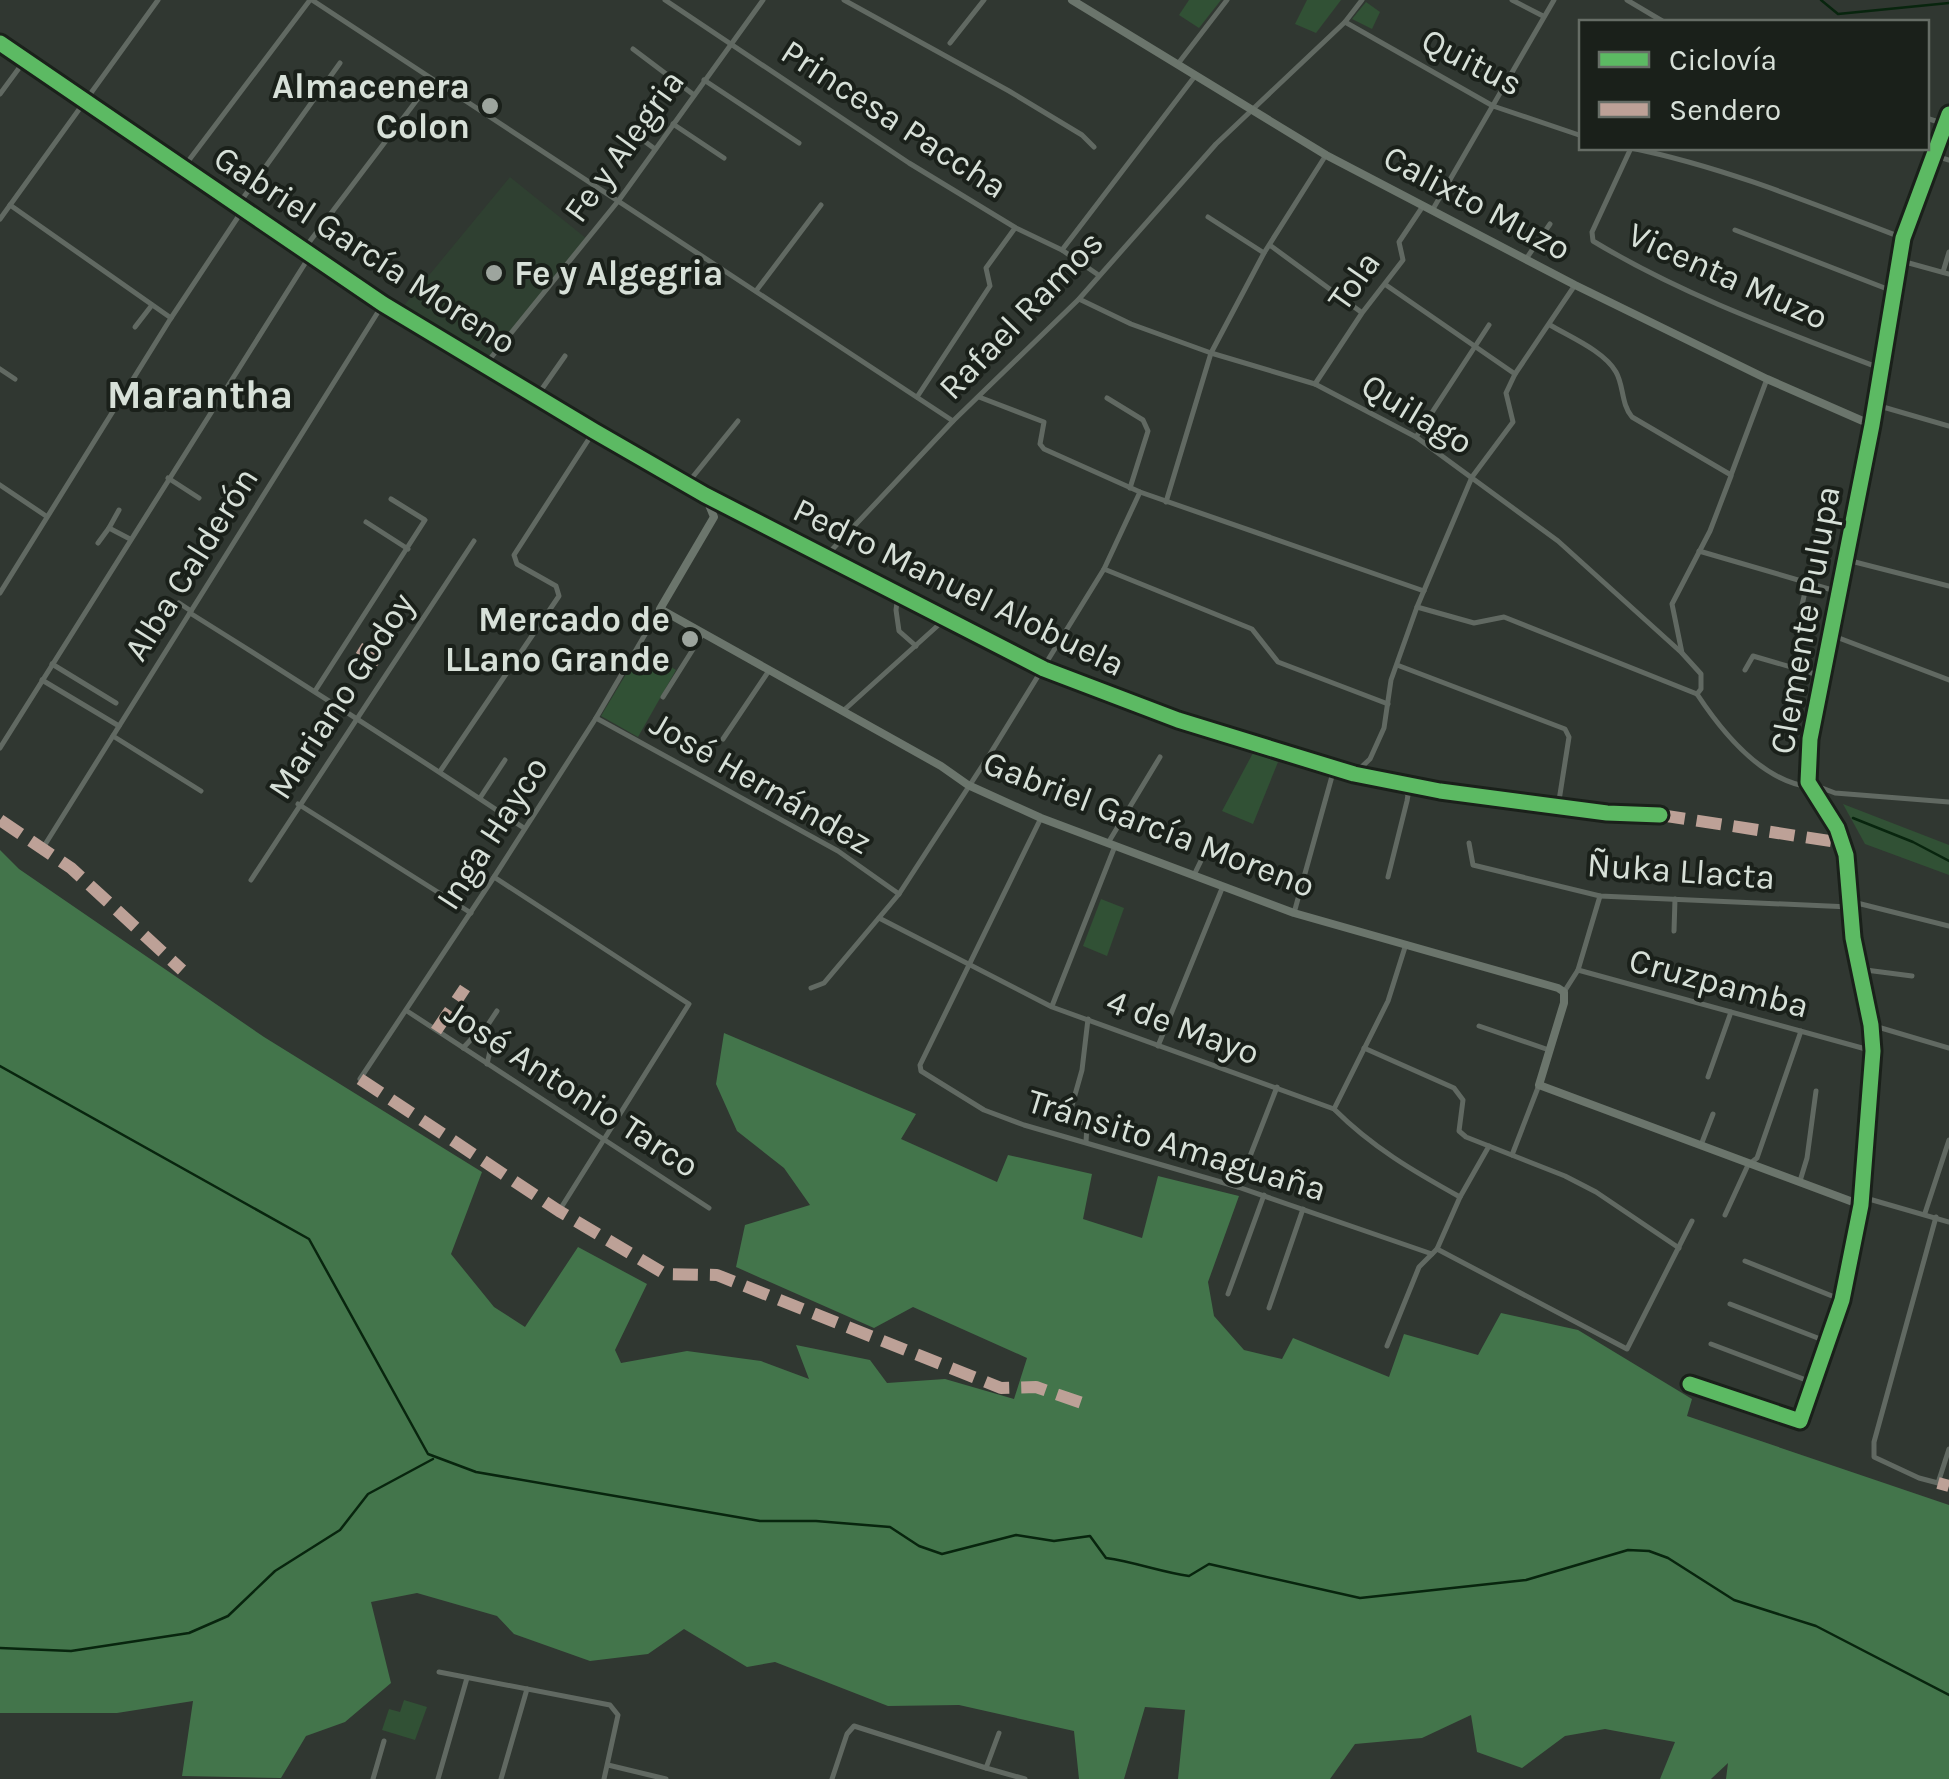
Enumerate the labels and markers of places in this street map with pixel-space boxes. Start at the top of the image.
place label: Almacenera Colon [272,66,470,147]
marker: Almacenera Colon [479,95,501,117]
place label: Fe y Algegria [514,253,723,295]
marker: Fe y Algegria [483,262,505,284]
place label: Mercado de LLano Grande [445,599,670,680]
marker: Mercado de LLano Grande [679,628,701,650]

